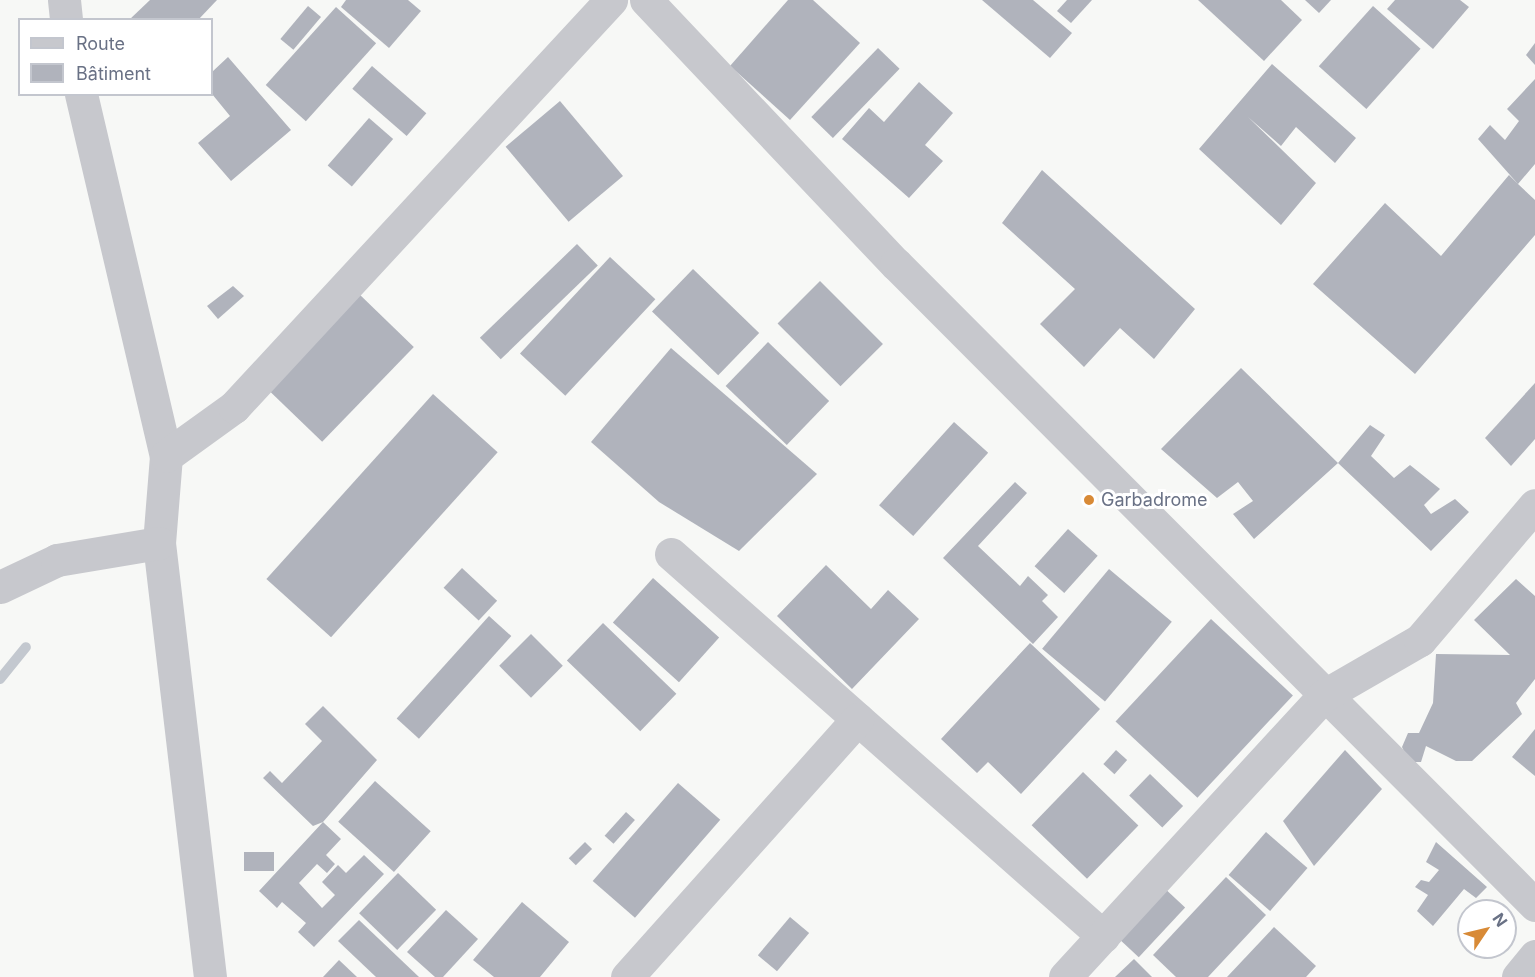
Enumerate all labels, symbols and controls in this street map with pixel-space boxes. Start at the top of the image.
legend [18,18,213,96]
text: Route [76,33,125,54]
text: Bâtiment [76,63,151,84]
place label: Garbadrome [1101,489,1207,511]
marker: Garbadrome [1082,493,1096,507]
north arrow [1457,899,1517,959]
text: N [1488,909,1512,931]

